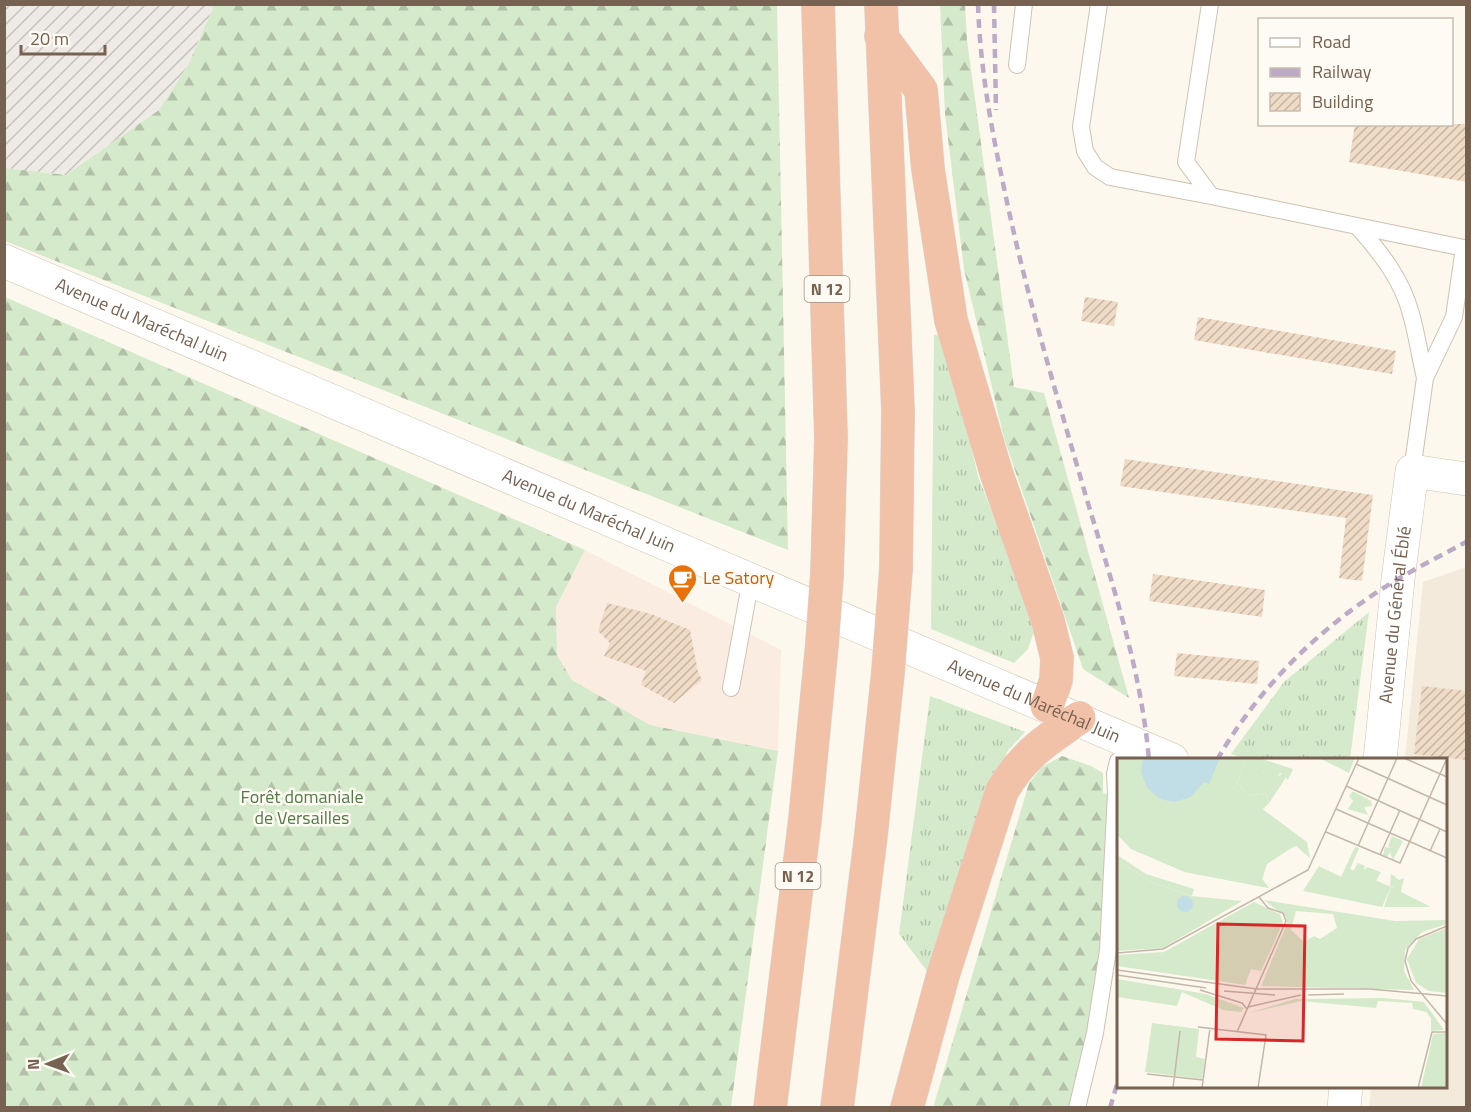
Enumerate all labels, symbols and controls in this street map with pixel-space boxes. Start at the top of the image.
scale bar [21,18,105,56]
legend [1258,18,1453,126]
text: 20 m [30,25,69,52]
text: Road [1312,28,1351,55]
text: Railway [1312,58,1372,85]
text: Building [1312,88,1373,115]
street label: Avenue du Maréchal Juin [51,271,233,368]
road number: N 12 [804,276,850,302]
street label: Avenue du Maréchal Juin [498,462,680,559]
street label: Avenue du Général Éblé [1372,524,1418,705]
cafe icon: Le Satory [666,562,698,604]
place label: Le Satory [703,564,774,591]
street label: Avenue du Maréchal Juin [943,652,1125,749]
inset map [1117,758,1447,1088]
park label: Forêt domaniale de Versailles [241,783,363,831]
road number: N 12 [776,863,820,889]
north arrow [18,1034,78,1094]
text: N [21,1059,45,1070]

